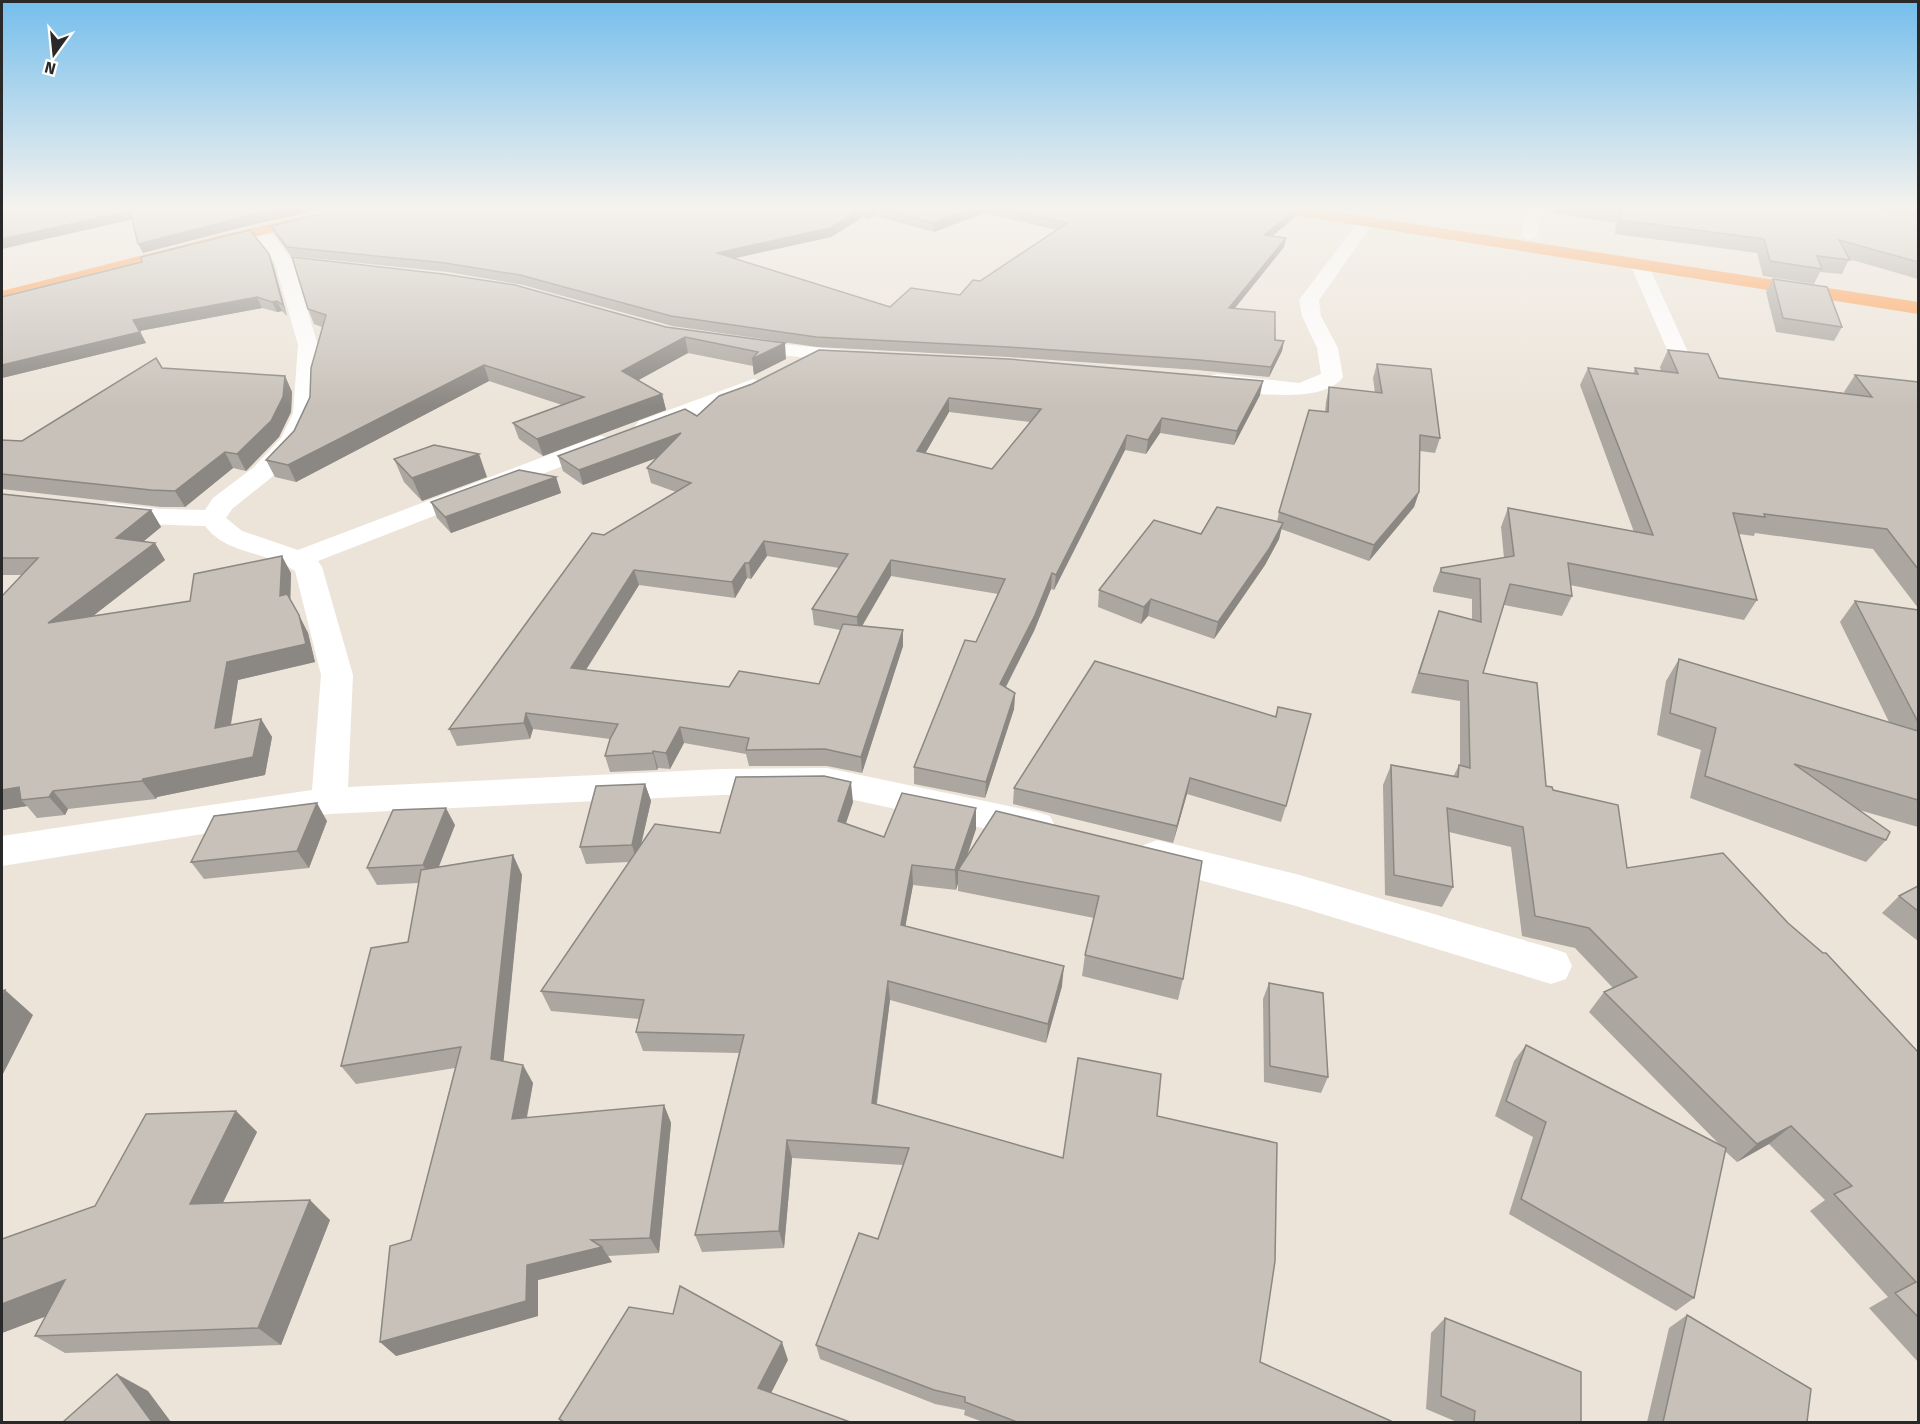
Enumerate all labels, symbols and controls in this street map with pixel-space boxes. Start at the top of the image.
north arrow [24,24,84,84]
text: N [43,57,58,79]

